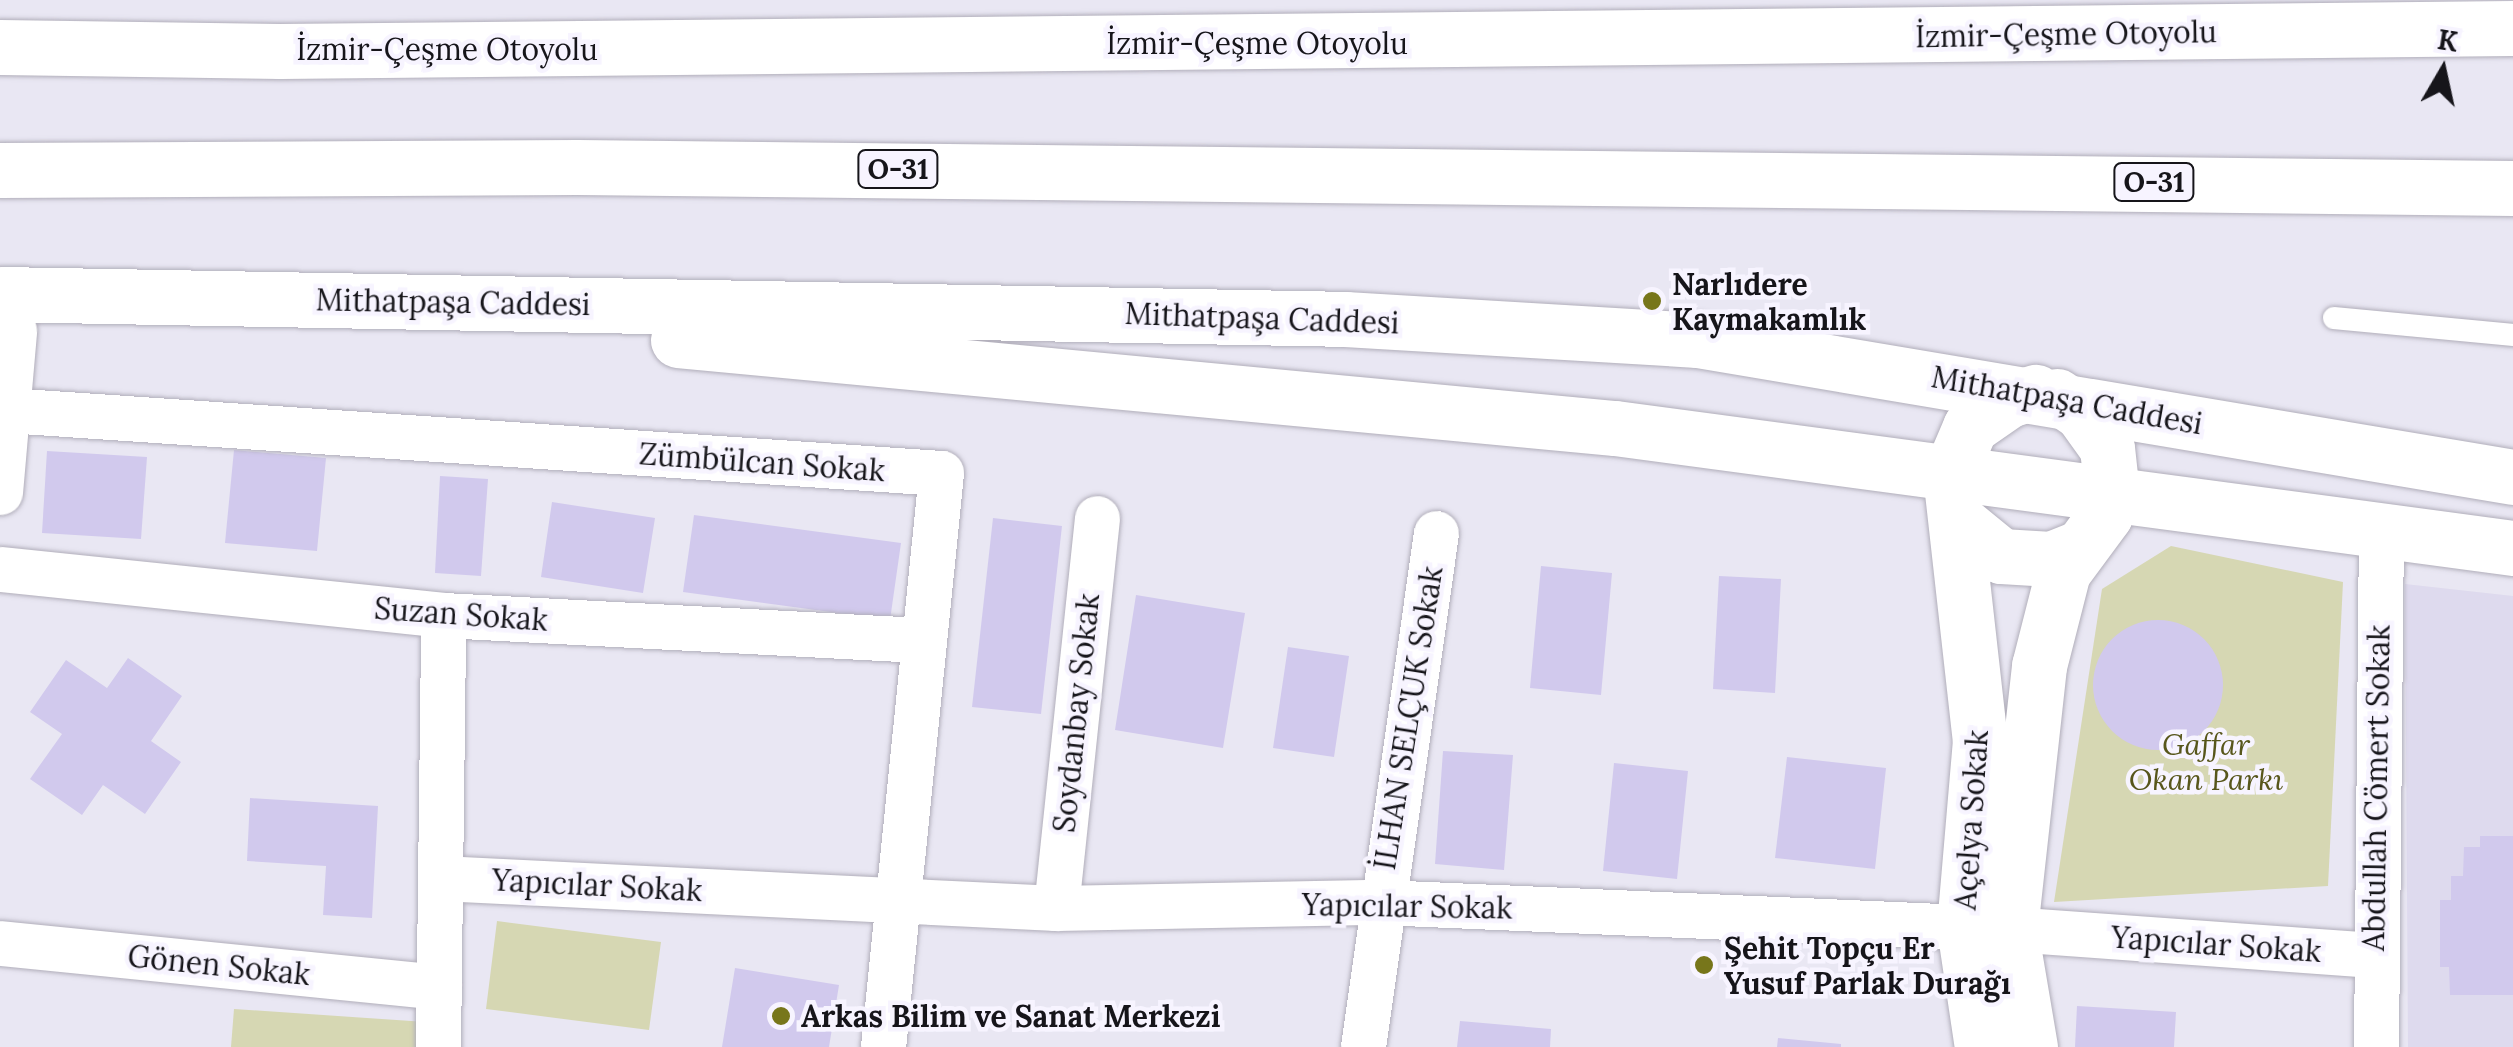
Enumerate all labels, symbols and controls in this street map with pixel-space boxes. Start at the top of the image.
street label: İzmir-Çeşme Otoyolu [1915,13,2217,55]
north arrow [2393,20,2493,120]
text: K [2435,21,2460,60]
street label: İzmir-Çeşme Otoyolu [1106,25,1408,61]
street label: İzmir-Çeşme Otoyolu [296,31,598,67]
road number: O-31 [856,146,940,192]
road number: O-31 [2112,159,2196,205]
place label: Narlıdere Kaymakamlık [1672,266,1866,336]
street label: Mithatpaşa Caddesi [315,282,591,322]
marker: Narlıdere Kaymakamlık [1641,290,1663,312]
street label: Mithatpaşa Caddesi [1124,295,1400,341]
street label: Mithatpaşa Caddesi [1929,358,2205,442]
street label: Zümbülcan Sokak [638,435,886,489]
street label: İLHAN SELÇUK Sokak [1366,564,1450,872]
street label: Suzan Sokak [373,590,549,638]
street label: Soydanbay Sokak [1046,592,1106,834]
street label: Abdullah Cömert Sokak [2355,625,2397,951]
park label: Gaffar Okan Parkı [2129,726,2283,796]
street label: Açelya Sokak [1947,729,1995,911]
street label: Yapıcılar Sokak [491,862,703,908]
street label: Yapıcılar Sokak [1301,886,1513,926]
street label: Yapıcılar Sokak [2110,919,2322,969]
place label: Şehit Topçu Er Yusuf Parlak Durağı [1724,930,2011,1000]
street label: Gönen Sokak [126,938,312,992]
marker: Şehit Topçu Er Yusuf Parlak Durağı [1693,954,1715,976]
place label: Arkas Bilim ve Sanat Merkezi [801,998,1220,1034]
marker: Arkas Bilim ve Sanat Merkezi [770,1005,792,1027]

